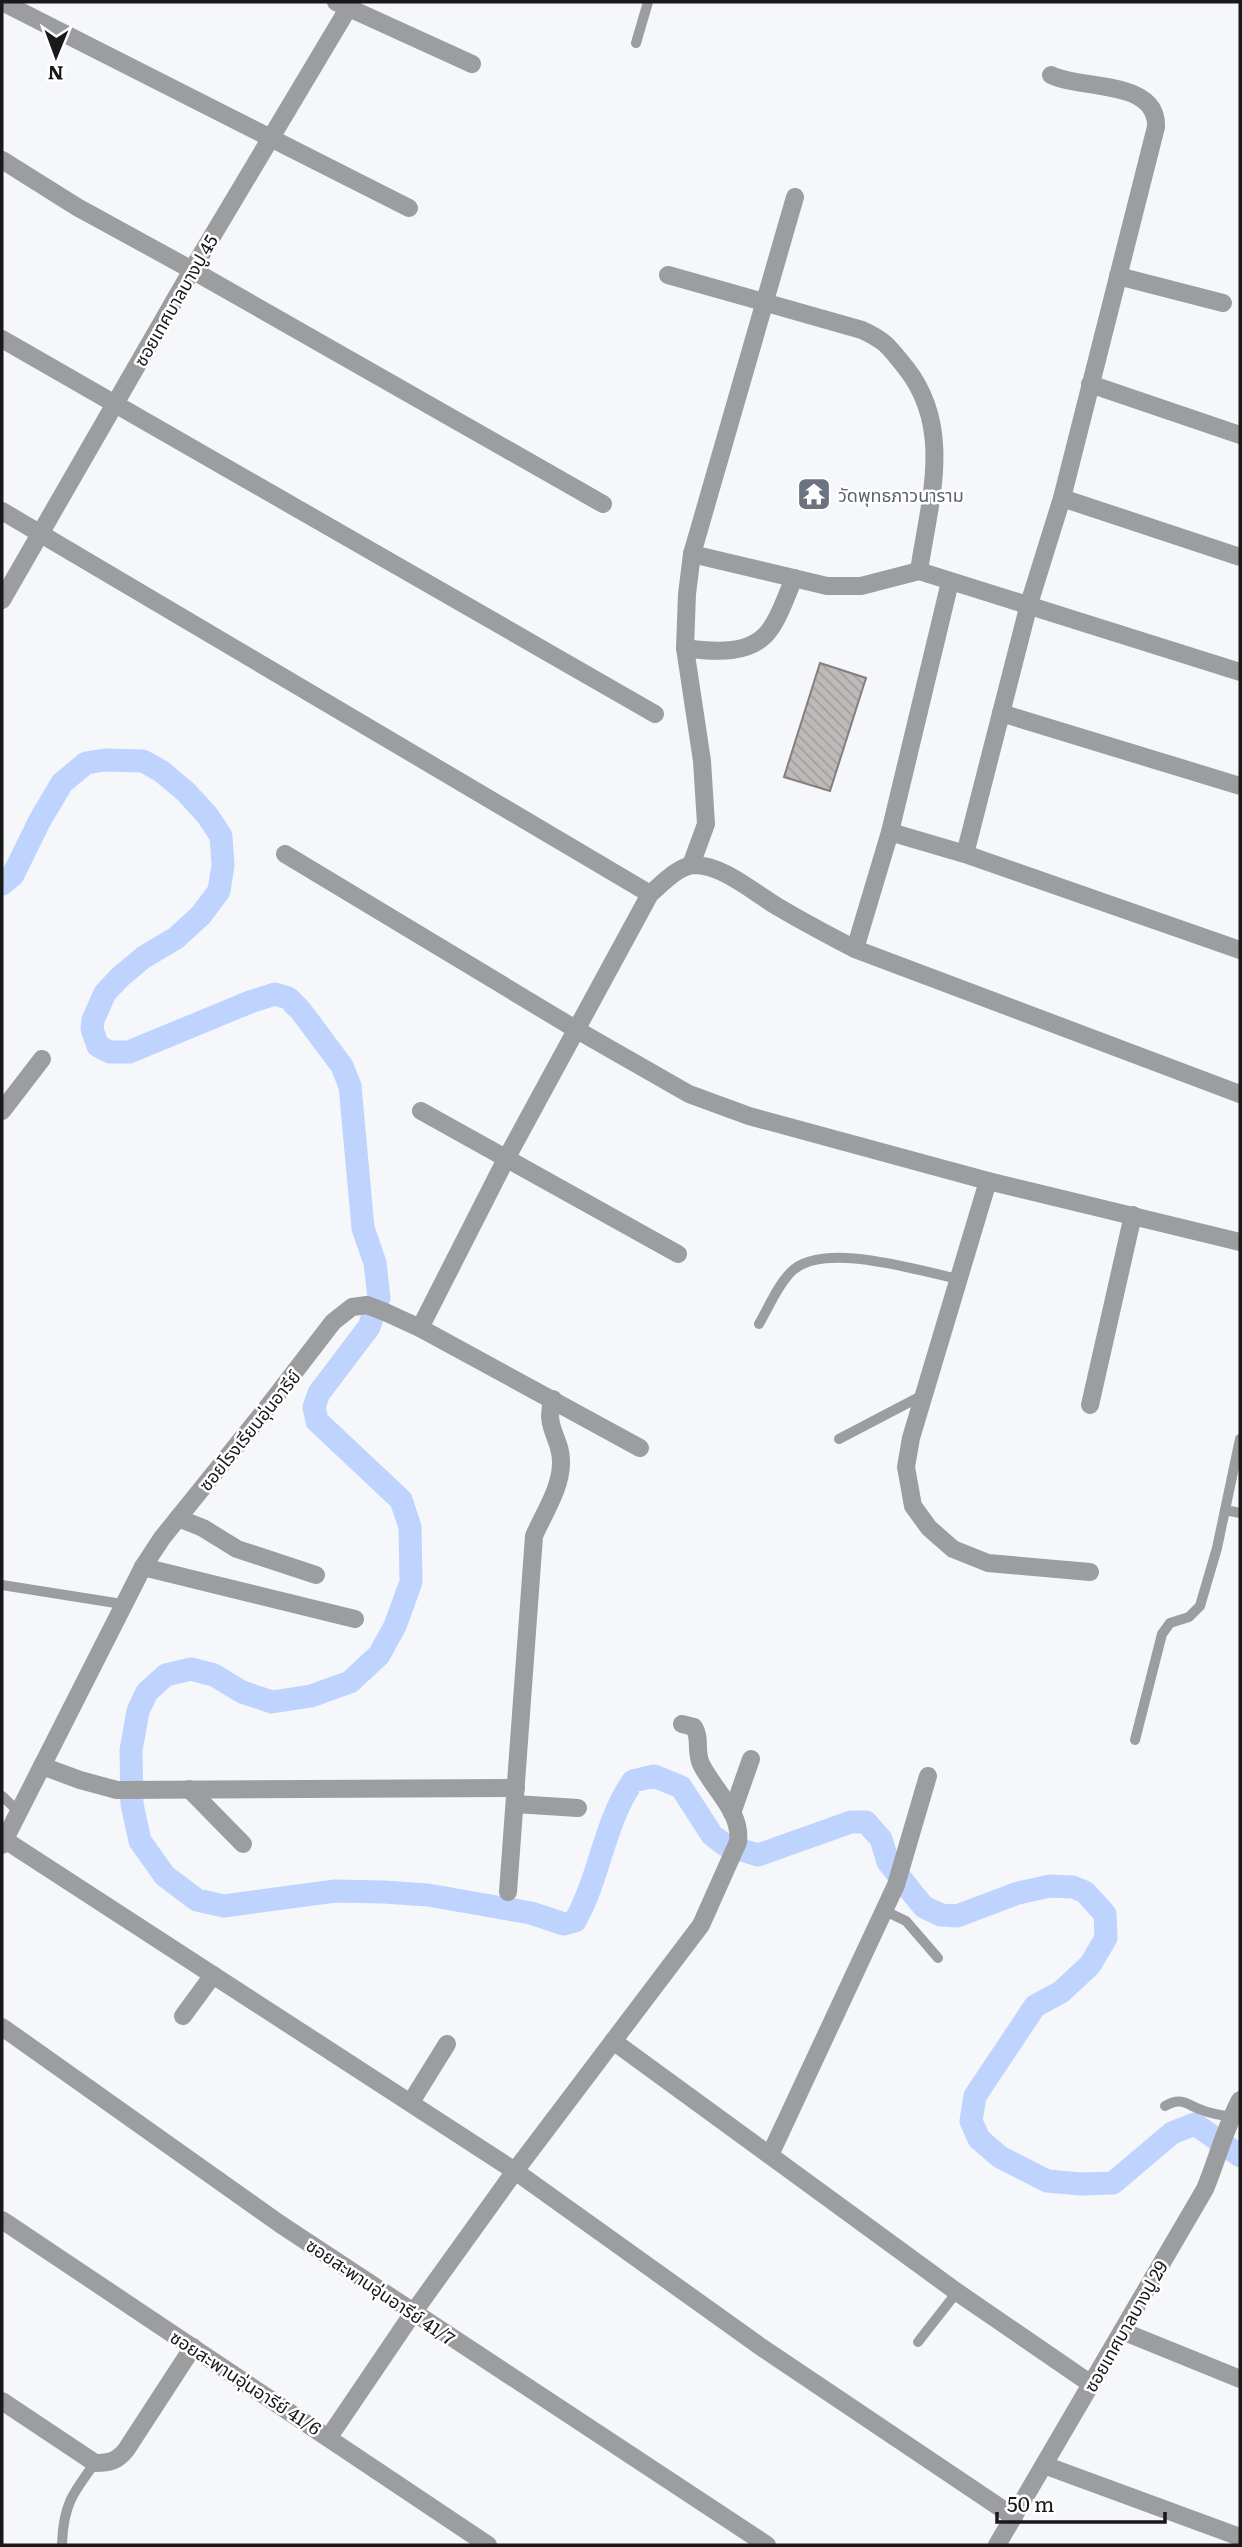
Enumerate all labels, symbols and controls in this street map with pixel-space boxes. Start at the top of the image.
north arrow [21,21,91,91]
text: N [47,60,64,88]
street label: ซอยเทศบาลบางปู 45 [126,229,224,371]
temple icon: วัดพุทธภาวนาราม [795,475,833,513]
place label: วัดพุทธภาวนาราม [838,481,964,508]
street label: ซอยโรงเรียนอุ่นอารีย์ [192,1364,306,1496]
street label: ซอยสะพานอุ่นอารีย์ 41/7 [301,2231,461,2351]
street label: ซอยเทศบาลบางปู 29 [1076,2255,1174,2397]
street label: ซอยสะพานอุ่นอารีย์ 41/6 [165,2323,327,2441]
scale bar [997,2480,1165,2524]
text: 50 m [1007,2487,1054,2518]

